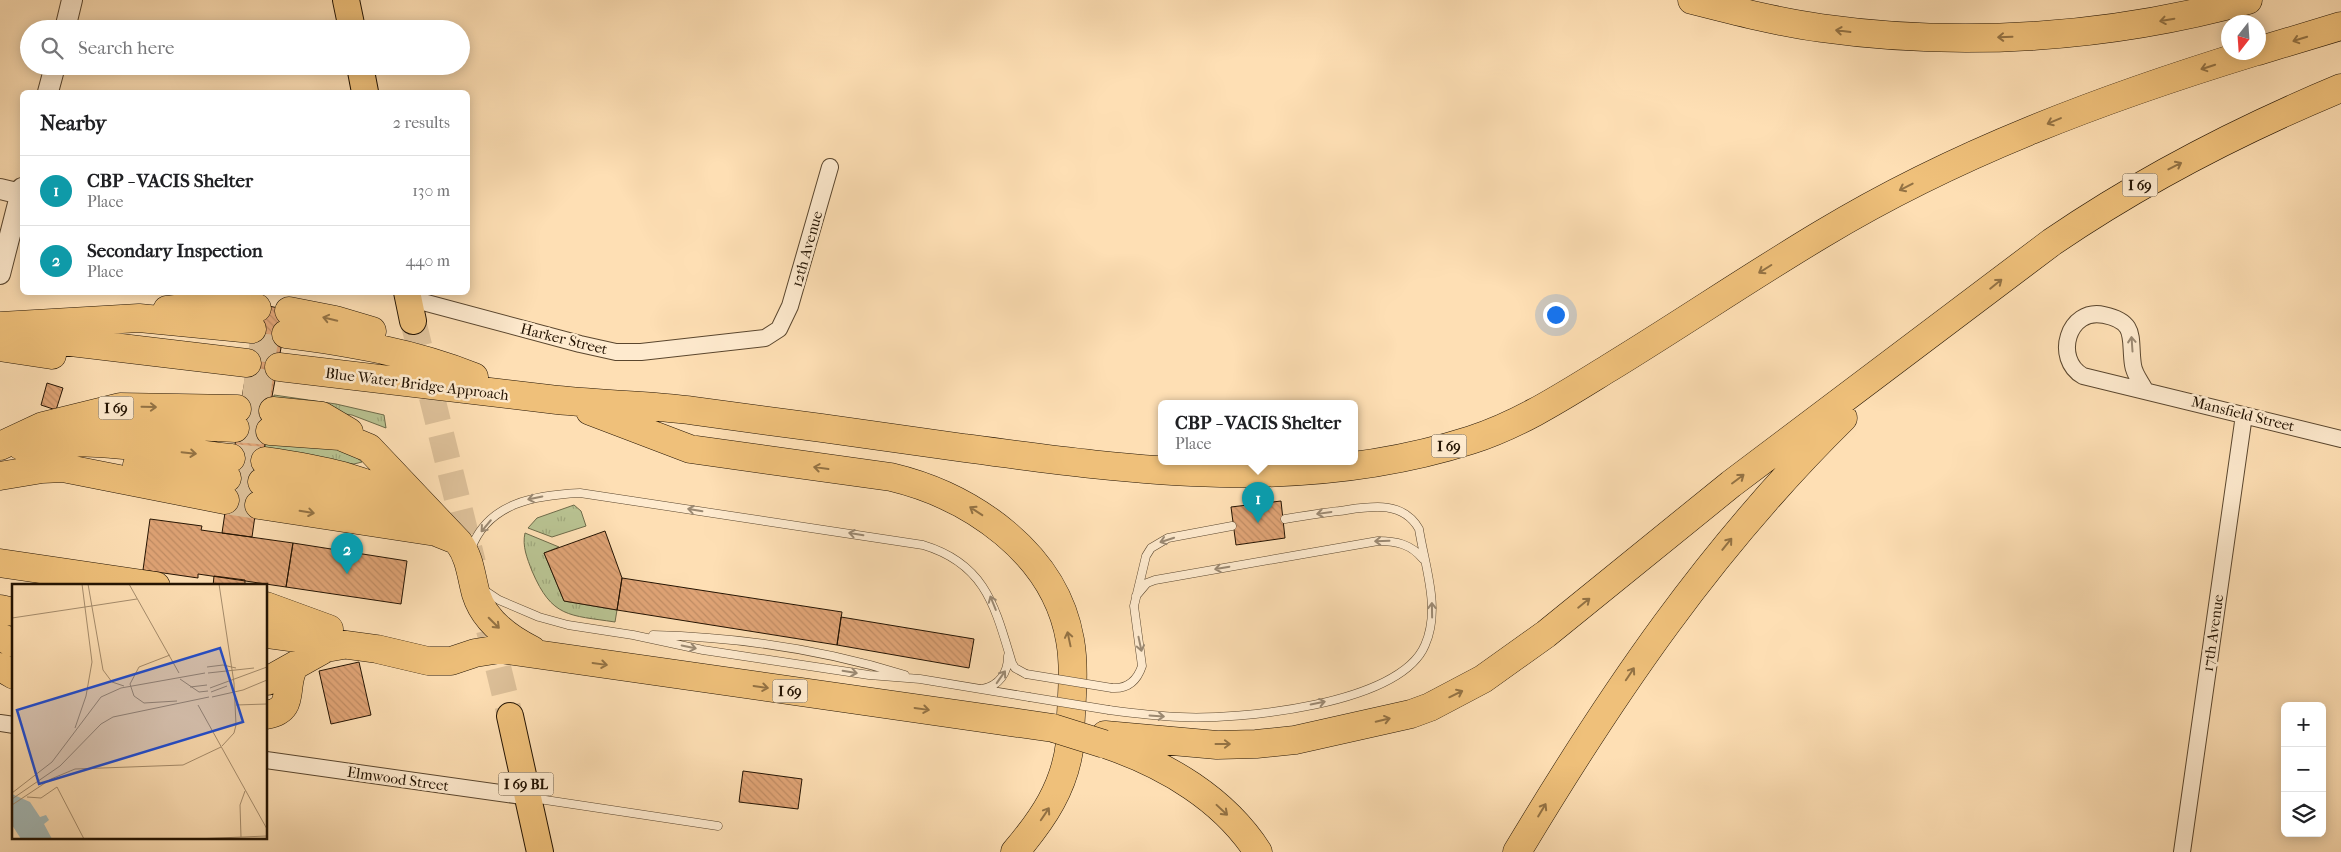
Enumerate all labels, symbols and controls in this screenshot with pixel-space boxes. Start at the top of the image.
one-way arrow [2159,15,2175,25]
north arrow [2221,15,2266,60]
search box [20,20,470,75]
one-way arrow [1836,25,1852,35]
one-way arrow [1998,32,2014,41]
icon: search [38,34,66,62]
one-way arrow [2292,34,2308,44]
text: Search here [78,37,174,59]
one-way arrow [2200,63,2216,72]
text: Nearby [40,111,106,135]
text: 2 results [393,113,450,132]
one-way arrow [2047,117,2062,127]
one-way arrow [2167,161,2182,170]
text: CBP - VACIS Shelter [87,170,253,192]
road number: I 69 [2122,174,2158,196]
text: 1 [53,181,59,200]
text: 130 m [412,181,450,200]
one-way arrow [1899,183,1914,192]
text: Place [87,192,123,211]
street label: 12th Avenue [788,208,827,289]
text: Secondary Inspection [87,240,263,262]
text: 2 [52,251,60,270]
text: 440 m [405,251,450,270]
text: Place [87,262,123,281]
one-way arrow [1759,264,1773,274]
one-way arrow [1989,279,2003,289]
your location [1543,302,1569,328]
one-way arrow [323,314,339,323]
street label: Harker Street [519,319,610,359]
one-way arrow [2127,336,2136,352]
street label: Blue Water Bridge Approach [324,364,510,404]
street label: Mansfield Street [2190,392,2297,436]
road number: I 69 [98,396,134,419]
popup [1158,400,1358,465]
one-way arrow [140,402,156,411]
text: CBP - VACIS Shelter [1175,412,1341,434]
text: Place [1175,434,1211,453]
road number: I 69 [1432,434,1466,458]
one-way arrow [181,449,197,458]
one-way arrow [814,463,830,473]
one-way arrow [1731,474,1745,484]
pin: 1 [1242,482,1274,523]
one-way arrow [528,494,544,503]
one-way arrow [687,505,703,515]
one-way arrow [969,506,983,516]
one-way arrow [299,507,315,517]
one-way arrow [1316,508,1332,518]
one-way arrow [481,519,492,532]
one-way arrow [848,529,864,539]
pin: 2 [331,533,363,574]
one-way arrow [1159,535,1175,545]
one-way arrow [1374,537,1390,546]
one-way arrow [1722,537,1733,550]
one-way arrow [1214,564,1230,574]
inset map [12,584,268,840]
street label: 17th Avenue [2199,593,2227,673]
one-way arrow [987,596,997,611]
one-way arrow [1577,598,1590,609]
one-way arrow [1427,602,1437,618]
one-way arrow [488,617,500,629]
one-way arrow [1064,632,1073,648]
one-way arrow [1136,636,1145,652]
one-way arrow [681,643,697,652]
one-way arrow [592,660,608,670]
one-way arrow [841,667,857,677]
one-way arrow [1625,667,1635,681]
one-way arrow [996,670,1006,684]
road number: I 69 [772,679,808,702]
one-way arrow [753,682,769,692]
one-way arrow [1448,689,1463,698]
one-way arrow [1310,698,1326,707]
map controls [2281,702,2326,837]
button: + [2281,702,2326,747]
one-way arrow [914,705,930,715]
one-way arrow [1149,711,1165,720]
one-way arrow [1374,715,1390,724]
one-way arrow [1214,739,1231,749]
button: − [2281,747,2326,792]
street label: Elmwood Street [346,763,451,795]
road number: I 69 BL [498,772,554,796]
button: layers [2281,792,2326,837]
one-way arrow [1215,803,1228,815]
one-way arrow [1538,804,1548,818]
one-way arrow [1040,807,1050,821]

